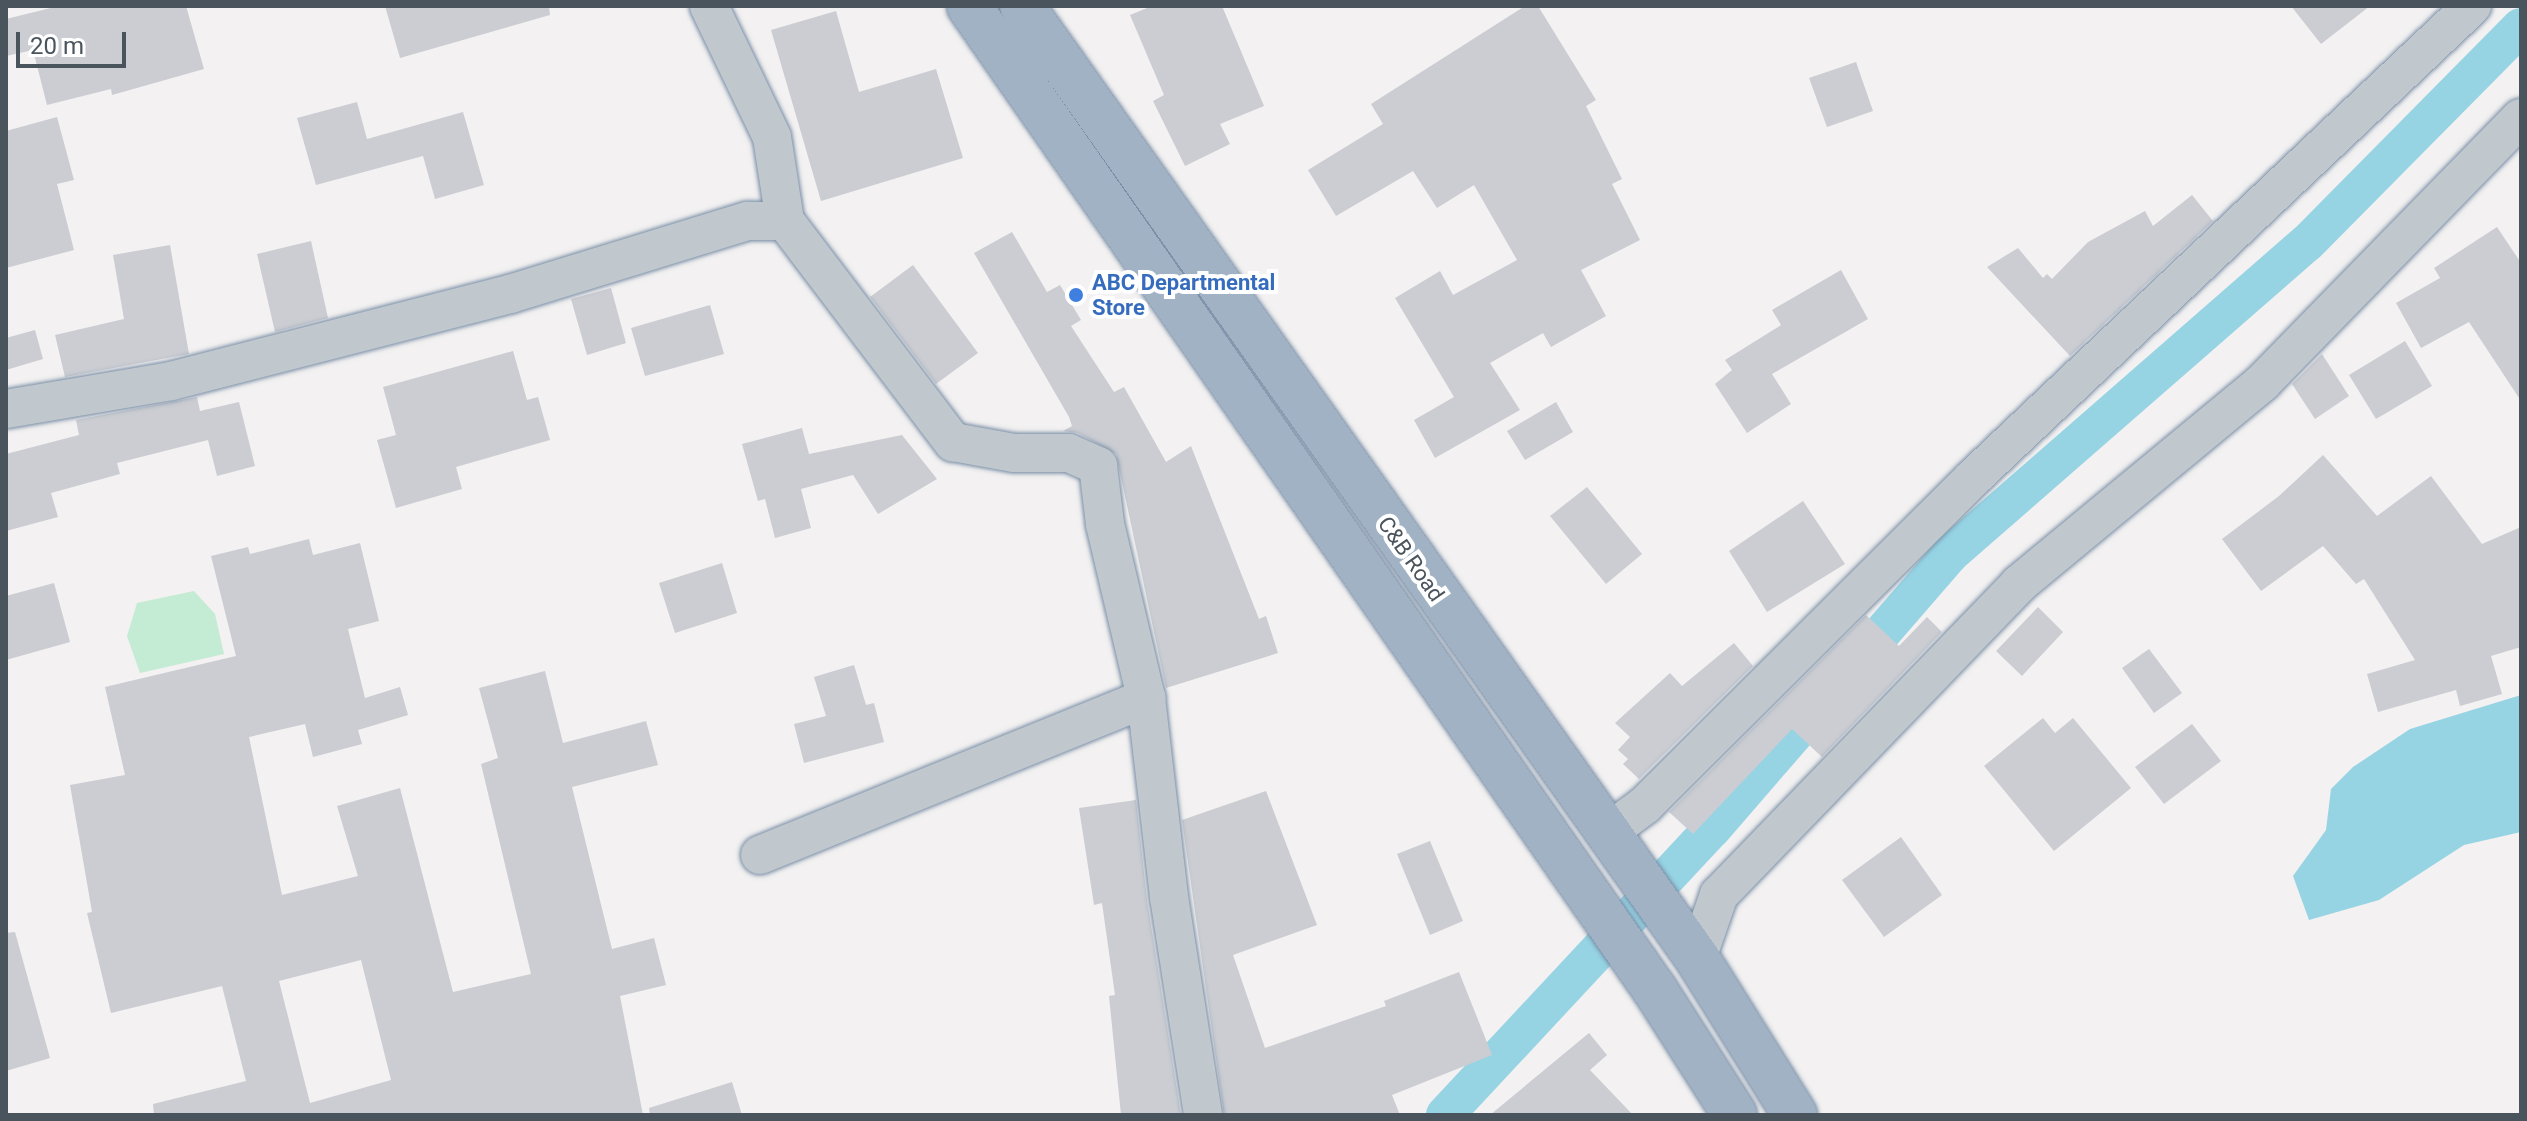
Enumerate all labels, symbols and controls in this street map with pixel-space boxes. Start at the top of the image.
scale bar [20,16,130,66]
text: 20 m [30,32,84,60]
place label: ABC Departmental Store [1092,269,1275,320]
marker: ABC Departmental Store [1067,286,1085,304]
street label: C&B Road [1372,511,1450,607]

